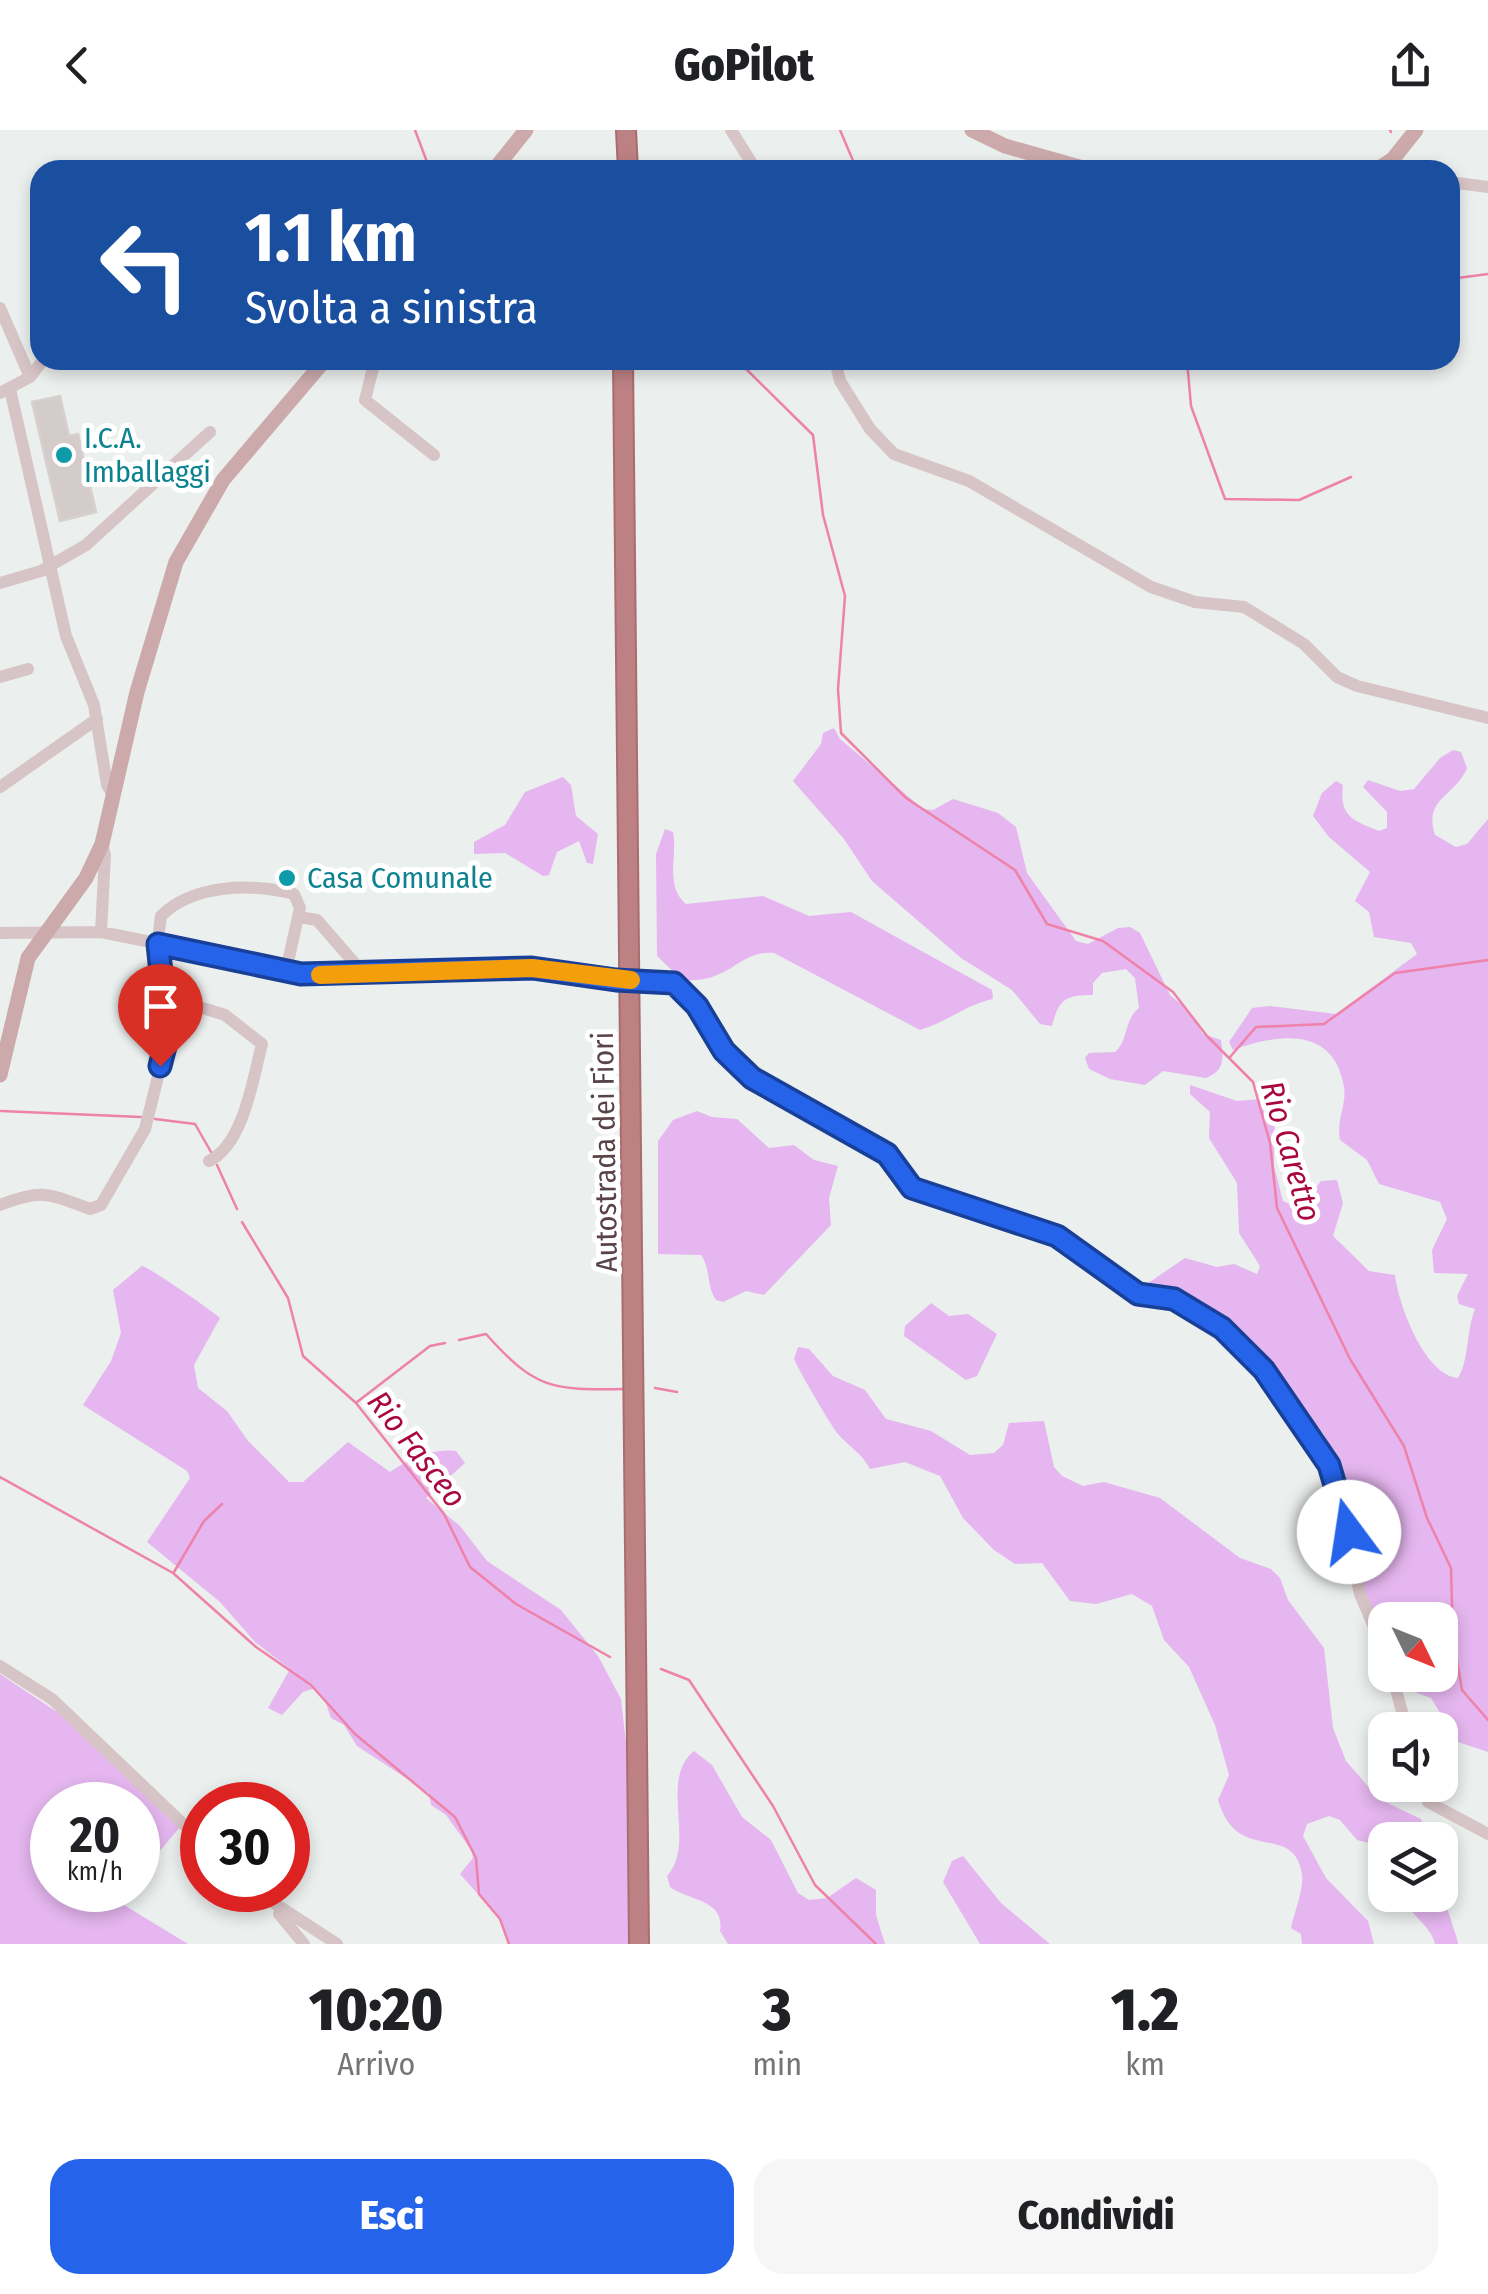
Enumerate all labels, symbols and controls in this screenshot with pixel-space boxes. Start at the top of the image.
icon: back [50,38,105,93]
text: GoPilot [674,38,814,92]
icon: share [1383,38,1438,93]
text: 1.1 km [245,196,417,280]
icon: left [80,200,210,330]
text: Svolta a sinistra [245,281,538,335]
place label: I.C.A. Imballaggi [84,420,211,490]
marker: I.C.A. Imballaggi [53,444,75,466]
place label: Casa Comunale [307,860,493,896]
marker: Casa Comunale [276,867,298,889]
pin [118,964,203,1067]
icon: arrive [133,979,188,1034]
street label: Autostrada dei Fiori [585,1032,625,1272]
water label: Rio Caretto [1253,1077,1329,1225]
water label: Rio Fasceo [360,1383,474,1515]
position arrow [1297,1480,1401,1584]
north arrow [1368,1602,1458,1692]
map controls [1368,1602,1458,1912]
button: sound [1368,1712,1458,1802]
speed limit sign: 30 [180,1782,310,1912]
text: 20 [70,1805,120,1865]
button: layers [1368,1822,1458,1912]
text: km/h [67,1857,123,1887]
text: 10:20 [309,1974,444,2046]
text: 3 [763,1974,792,2046]
text: 1.2 [1111,1974,1179,2046]
text: Arrivo [337,2045,415,2083]
text: min [752,2045,802,2083]
text: km [1125,2045,1165,2083]
button: Esci [50,2159,734,2274]
button: Condividi [754,2159,1438,2274]

